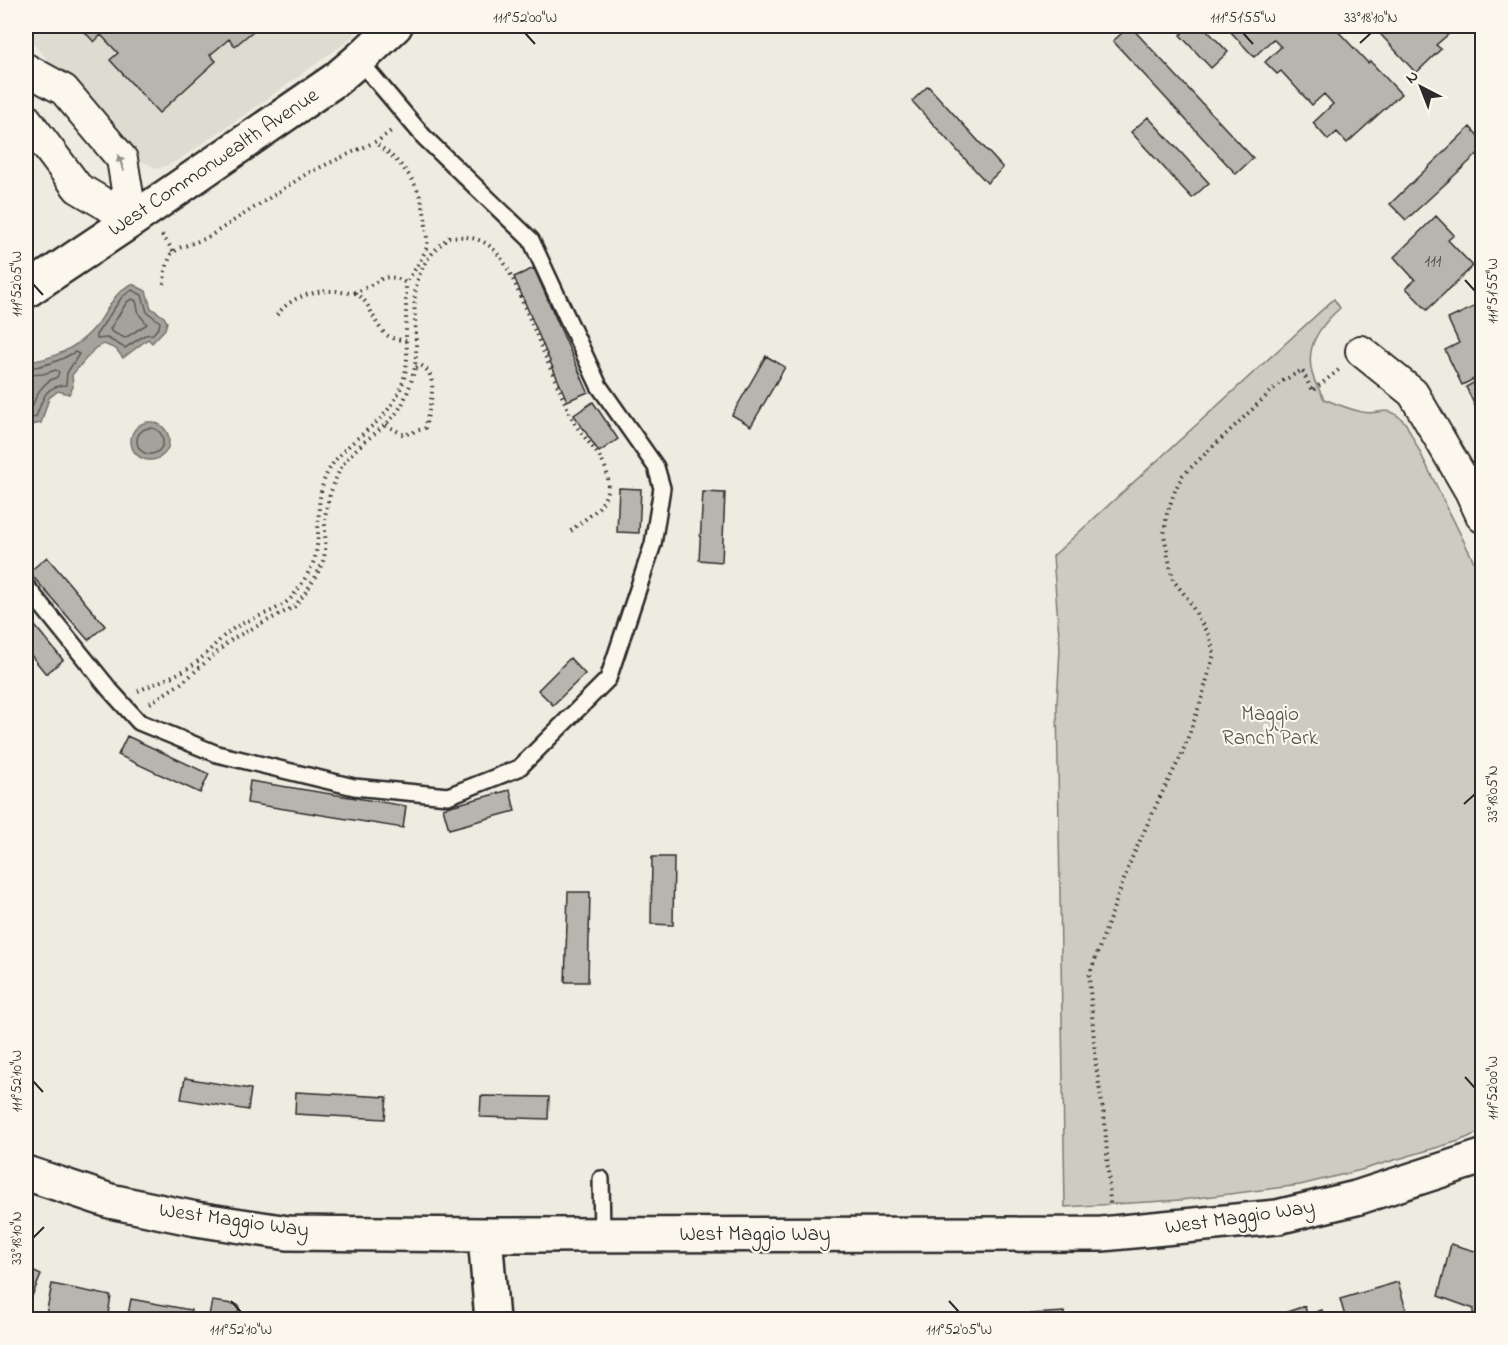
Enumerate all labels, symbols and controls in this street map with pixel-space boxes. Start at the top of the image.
text: 111°52'00"W [493,7,557,29]
text: 111°51'55"W [1210,7,1276,29]
text: 33°18'10"N [1344,7,1398,29]
north arrow [1391,57,1451,117]
text: N [1400,65,1424,90]
street label: West Commonwealth Avenue [103,81,326,245]
one-way arrow [116,154,125,172]
house number: 111 [1424,249,1442,275]
text: 111°52'05"W [6,251,28,317]
text: 111°51'55"W [1482,258,1504,324]
park label: Maggio Ranch Park [1222,700,1319,754]
text: 33°18'05"N [1482,765,1504,823]
text: 111°52'10"W [6,1050,28,1112]
text: 111°52'00"W [1482,1056,1504,1120]
street label: West Maggio Way [1163,1193,1317,1245]
street label: West Maggio Way [157,1196,311,1248]
text: 33°18'10"N [6,1211,28,1265]
street label: West Maggio Way [680,1220,830,1252]
text: 111°52'10"W [210,1319,272,1341]
text: 111°52'05"W [926,1319,992,1341]

